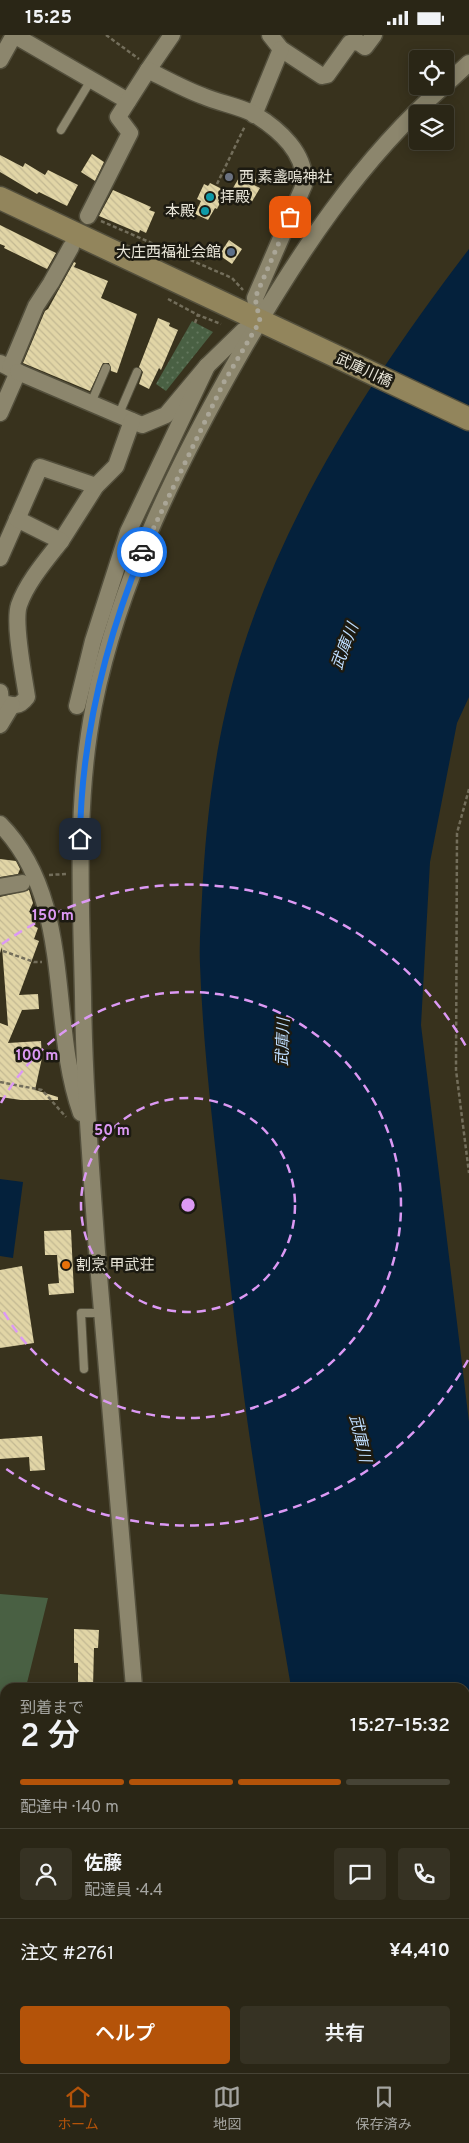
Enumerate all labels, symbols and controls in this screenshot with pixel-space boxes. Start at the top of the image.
text: 15:25 [25,6,72,30]
map controls [409,50,454,150]
button: locate [409,50,454,95]
button: layers [409,105,454,150]
place label: 西 素盞嗚神社 [239,168,333,188]
marker: 西 素盞嗚神社 [223,171,235,183]
place label: 拝殿 [220,189,250,208]
marker: 拝殿 [204,191,216,203]
pin [269,196,311,238]
place label: 本殿 [165,203,195,222]
icon: bag [276,203,304,231]
marker: 本殿 [199,205,211,217]
place label: 大庄西福祉会館 [116,244,221,263]
marker: 大庄西福祉会館 [225,246,237,258]
street label: 武庫川橋 [332,350,395,393]
courier [117,527,167,577]
icon: car [128,538,156,566]
water label: 武庫川 [328,619,365,673]
pin [59,818,101,860]
icon: home [66,825,94,853]
text: 150 m [32,907,74,926]
water label: 武庫川 [273,1016,295,1066]
text: 100 m [16,1047,58,1066]
text: 50 m [94,1122,130,1141]
centre of rings [179,1196,197,1214]
place label: 割烹 甲武荘 [76,1257,155,1276]
marker: 割烹 甲武荘 [60,1259,72,1271]
water label: 武庫川 [344,1413,375,1466]
text: 到着まで [20,1699,84,1719]
text: 15:27–15:32 [350,1714,450,1738]
text: 2 分 [20,1718,79,1758]
text: 配達中 · 140 m [20,1798,119,1818]
button: person [20,1848,72,1900]
button: chat [334,1848,386,1900]
button: phone [398,1848,450,1900]
text: 佐藤 [84,1852,122,1876]
text: 配達員 · 4.4 [84,1881,163,1901]
text: ¥4,410 [389,1939,450,1963]
text: 注文 #2761 [20,1942,114,1966]
button: ヘルプ [20,2006,230,2064]
button: 共有 [240,2006,450,2064]
tab: ホーム [57,2083,99,2134]
tab: 地図 [213,2083,241,2134]
tab: 保存済み [356,2083,412,2134]

